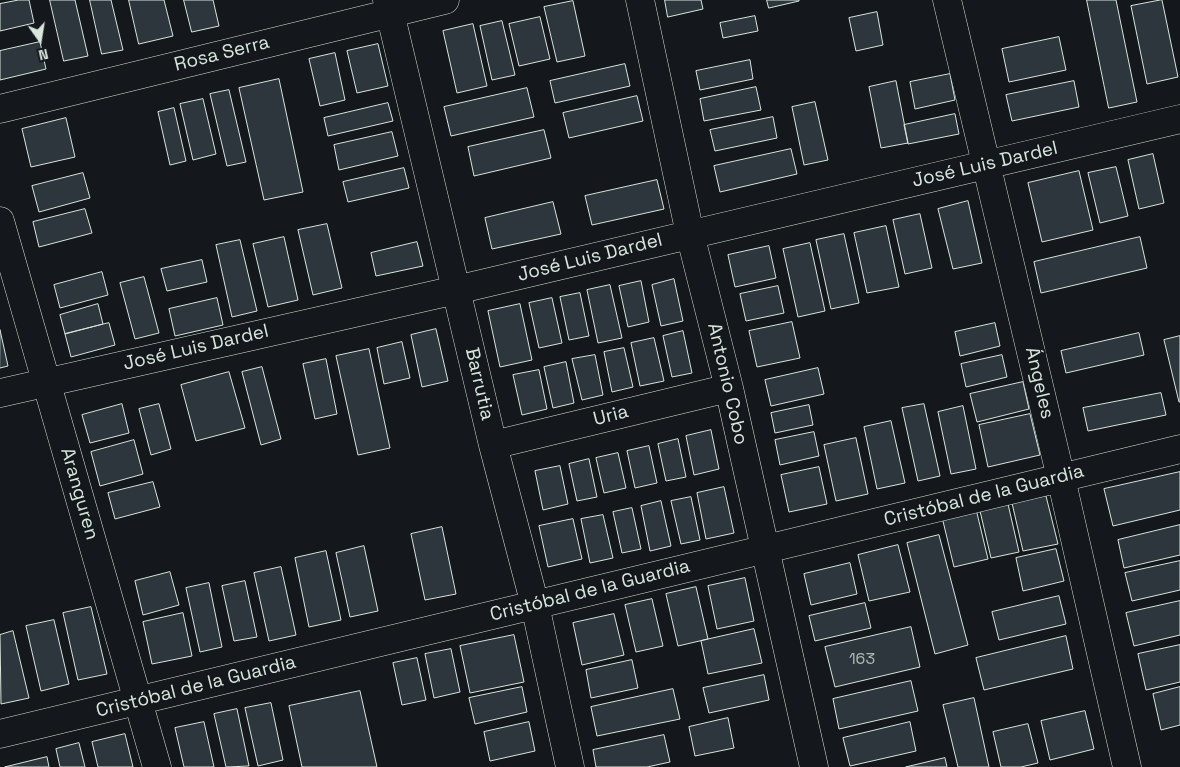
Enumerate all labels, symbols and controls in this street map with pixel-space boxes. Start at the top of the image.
north arrow [15,15,65,65]
street label: Rosa Serra [172,31,272,77]
text: N [37,45,50,64]
street label: José Luis Dardel [910,137,1060,193]
street label: José Luis Dardel [515,229,665,287]
street label: José Luis Dardel [121,320,271,376]
street label: Antonio Cobo [702,321,752,447]
street label: Ángeles [1020,345,1058,421]
street label: Barrutia [460,346,498,422]
street label: Uria [591,401,631,431]
street label: Aranguren [55,445,103,543]
street label: Cristóbal de la Guardia [882,460,1086,532]
street label: Cristóbal de la Guardia [488,555,692,627]
house number: 163 [849,650,875,670]
street label: Cristóbal de la Guardia [94,651,298,723]

